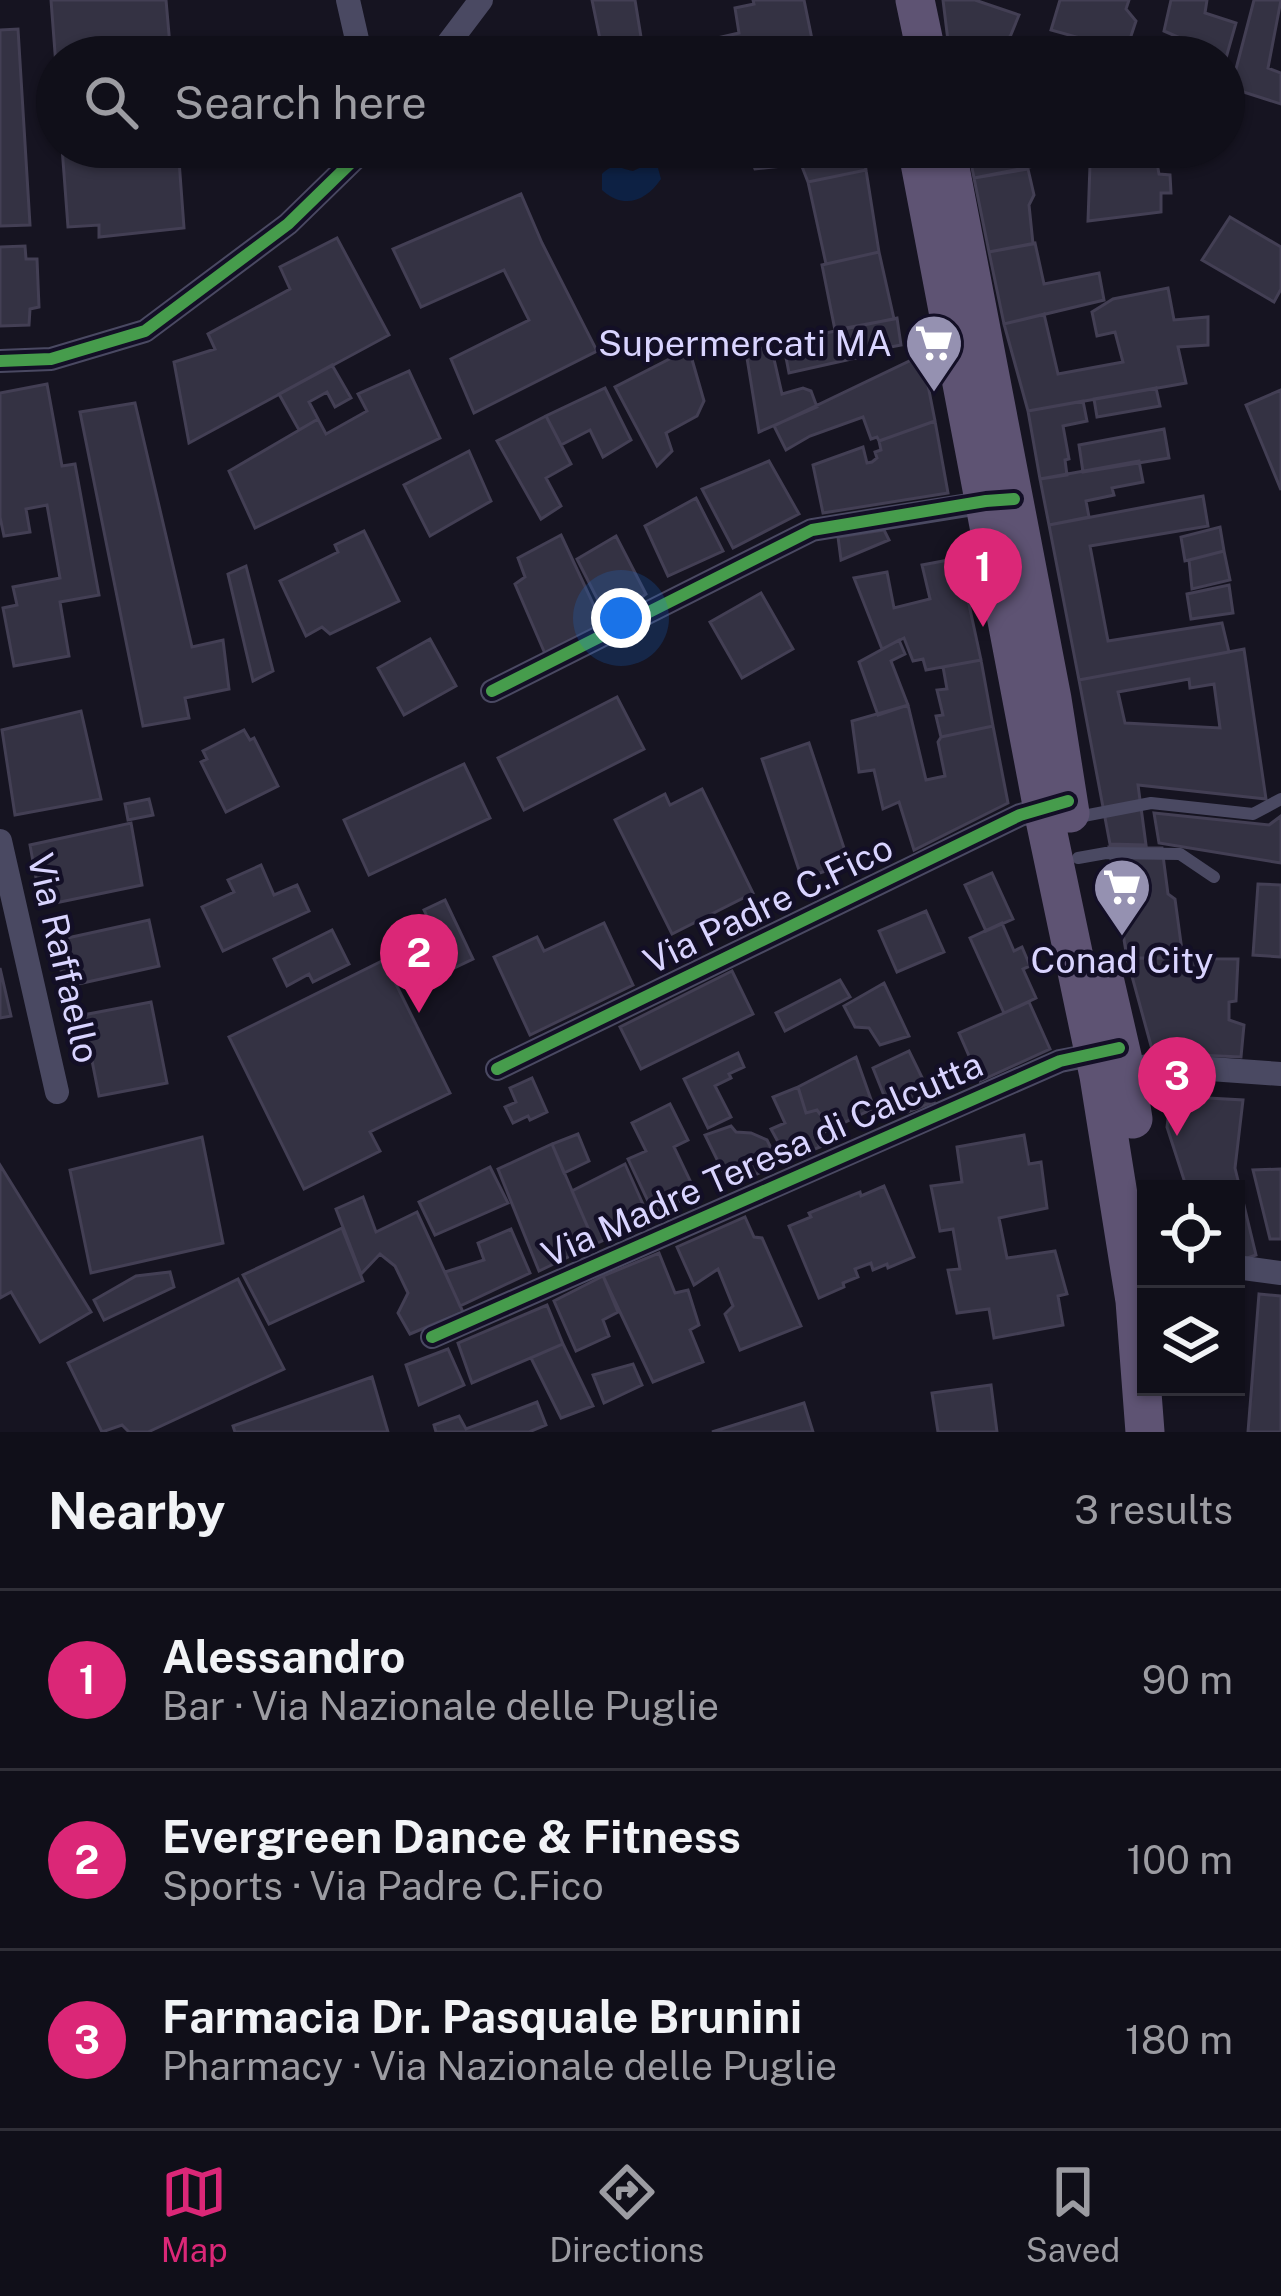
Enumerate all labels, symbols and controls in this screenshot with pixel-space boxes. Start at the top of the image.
search box [36,36,1245,168]
icon: search [78,69,144,135]
text: Search here [174,76,427,129]
supermarket icon: Supermercati MA [903,312,965,394]
place label: Supermercati MA [598,322,892,364]
pin: 1 [944,528,1022,627]
your location [591,588,651,648]
street label: Via Padre C.Fico [637,826,899,982]
street label: Via Raffaello [19,849,109,1067]
supermarket icon: Conad City [1091,856,1153,938]
pin: 2 [380,914,458,1013]
place label: Conad City [1031,939,1213,981]
pin: 3 [1138,1037,1216,1136]
street label: Via Madre Teresa di Calcutta [535,1043,989,1275]
map controls [1137,1180,1245,1396]
button: locate [1137,1180,1245,1288]
button: layers [1137,1288,1245,1396]
text: Nearby [48,1481,225,1540]
text: 3 results [1074,1487,1233,1533]
text: Alessandro [162,1630,406,1683]
text: 1 [79,1657,95,1703]
text: 90 m [1142,1657,1233,1703]
text: Bar · Via Nazionale delle Puglie [162,1683,719,1729]
text: Evergreen Dance & Fitness [162,1810,741,1863]
text: 2 [75,1837,99,1883]
text: 100 m [1126,1837,1233,1883]
text: Sports · Via Padre C.Fico [162,1863,604,1909]
text: Farmacia Dr. Pasquale Brunini [162,1990,802,2043]
text: 3 [74,2017,100,2063]
text: 180 m [1125,2017,1233,2063]
text: Pharmacy · Via Nazionale delle Puglie [162,2043,837,2089]
tab: Map [161,2159,228,2269]
tab: Directions [549,2159,704,2269]
tab: Saved [1026,2159,1120,2269]

